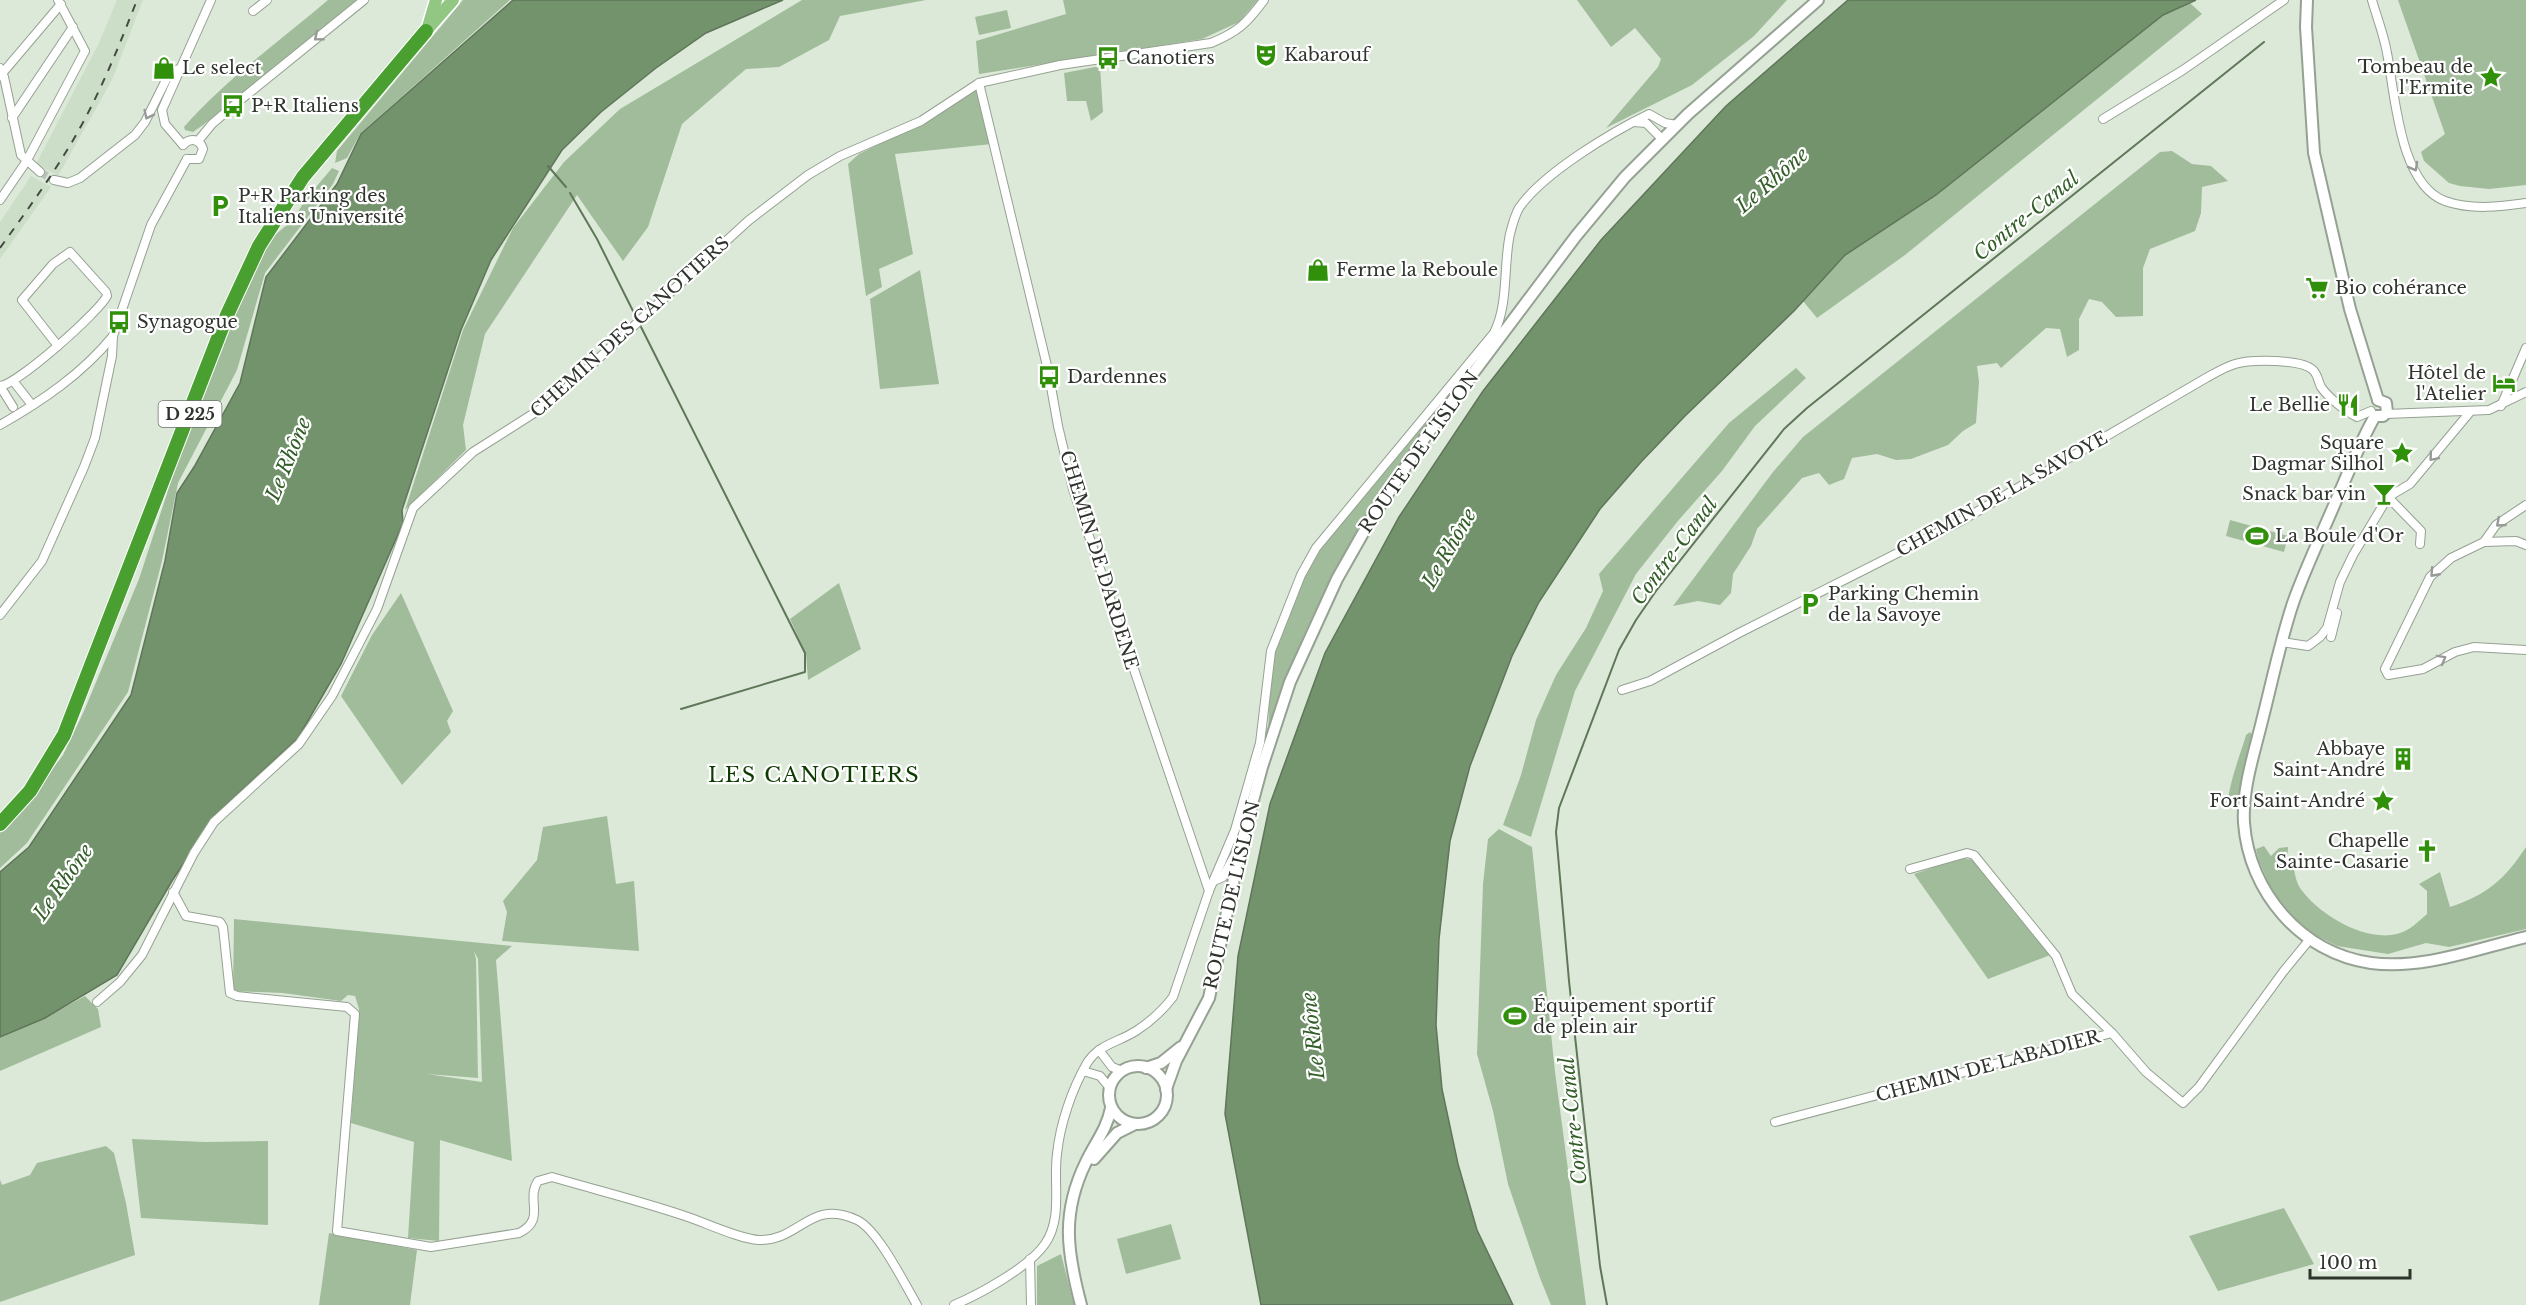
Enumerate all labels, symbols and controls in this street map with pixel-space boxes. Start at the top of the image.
one-way arrow [314,29,325,40]
theatre icon: Kabarouf [1253,42,1279,68]
place label: Kabarouf [1284,44,1372,66]
bus stop icon: Canotiers [1095,45,1121,71]
place label: Canotiers [1126,47,1215,69]
shop icon: Le select [151,55,177,81]
place label: Tombeau de l'Ermite [2358,56,2473,99]
place label: Le select [182,57,262,79]
place icon: Tombeau de l'Ermite [2478,64,2504,90]
bus stop icon: P+R Italiens [220,93,246,119]
place label: P+R Italiens [251,95,359,117]
one-way arrow [144,109,156,120]
water label: Le Rhône [1730,142,1813,218]
one-way arrow [2407,161,2418,172]
water label: Contre-Canal [1969,166,2084,266]
place label: P+R Parking des Italiens Université [238,185,404,228]
parking icon: P+R Parking des Italiens Université [207,193,233,219]
street label: CHEMIN DES CANOTIERS [526,232,734,422]
shop icon: Ferme la Reboule [1305,257,1331,283]
place label: Ferme la Reboule [1336,259,1498,281]
supermarket icon: Bio cohérance [2304,275,2330,301]
place label: Bio cohérance [2335,277,2467,299]
bus stop icon: Synagogue [106,309,132,335]
place label: Synagogue [137,311,238,333]
place label: Hôtel de l'Atelier [2407,362,2486,405]
bus stop icon: Dardennes [1036,364,1062,390]
place label: Dardennes [1067,366,1167,388]
street label: ROUTE DE L'ISLON [1355,367,1483,537]
hotel icon: Hôtel de l'Atelier [2491,370,2517,396]
restaurant icon: Le Bellie [2335,392,2361,418]
place label: Le Bellie [2249,394,2330,416]
road number: D 225 [158,401,222,427]
water label: Le Rhône [260,414,316,505]
street label: CHEMIN DE LA SAVOYE [1893,427,2111,561]
place label: Square Dagmar Silhol [2251,432,2384,475]
place icon: Square Dagmar Silhol [2389,440,2415,466]
street label: CHEMIN DE DARDENE [1055,448,1143,672]
one-way arrow [2429,450,2440,461]
bar icon: Snack bar vin [2371,481,2397,507]
place label: Snack bar vin [2242,483,2366,505]
water label: Contre-Canal [1626,492,1723,609]
water label: Le Rhône [1416,504,1481,593]
one-way arrow [2496,516,2507,527]
sports icon: La Boule d'Or [2244,523,2270,549]
place label: La Boule d'Or [2275,525,2404,547]
one-way arrow [2431,565,2442,576]
place label: Parking Chemin de la Savoye [1828,583,1979,626]
parking icon: Parking Chemin de la Savoye [1797,591,1823,617]
one-way arrow [2436,655,2447,666]
place label: Abbaye Saint-André [2273,738,2385,781]
building icon: Abbaye Saint-André [2390,746,2416,772]
district label: LES CANOTIERS [708,762,920,788]
place icon: Fort Saint-André [2370,788,2396,814]
place label: Fort Saint-André [2209,790,2365,812]
street label: ROUTE DE L'ISLON [1200,798,1264,992]
place label: Chapelle Sainte-Casarie [2276,830,2409,873]
church icon: Chapelle Sainte-Casarie [2414,838,2440,864]
water label: Le Rhône [28,839,98,926]
water label: Le Rhône [1296,991,1330,1082]
place label: Équipement sportif de plein air [1533,994,1716,1038]
sports icon: Équipement sportif de plein air [1502,1003,1528,1029]
street label: CHEMIN DE LABADIER [1873,1025,2103,1107]
water label: Contre-Canal [1554,1055,1592,1186]
scale bar [2310,1242,2410,1280]
text: 100 m [2319,1252,2377,1274]

